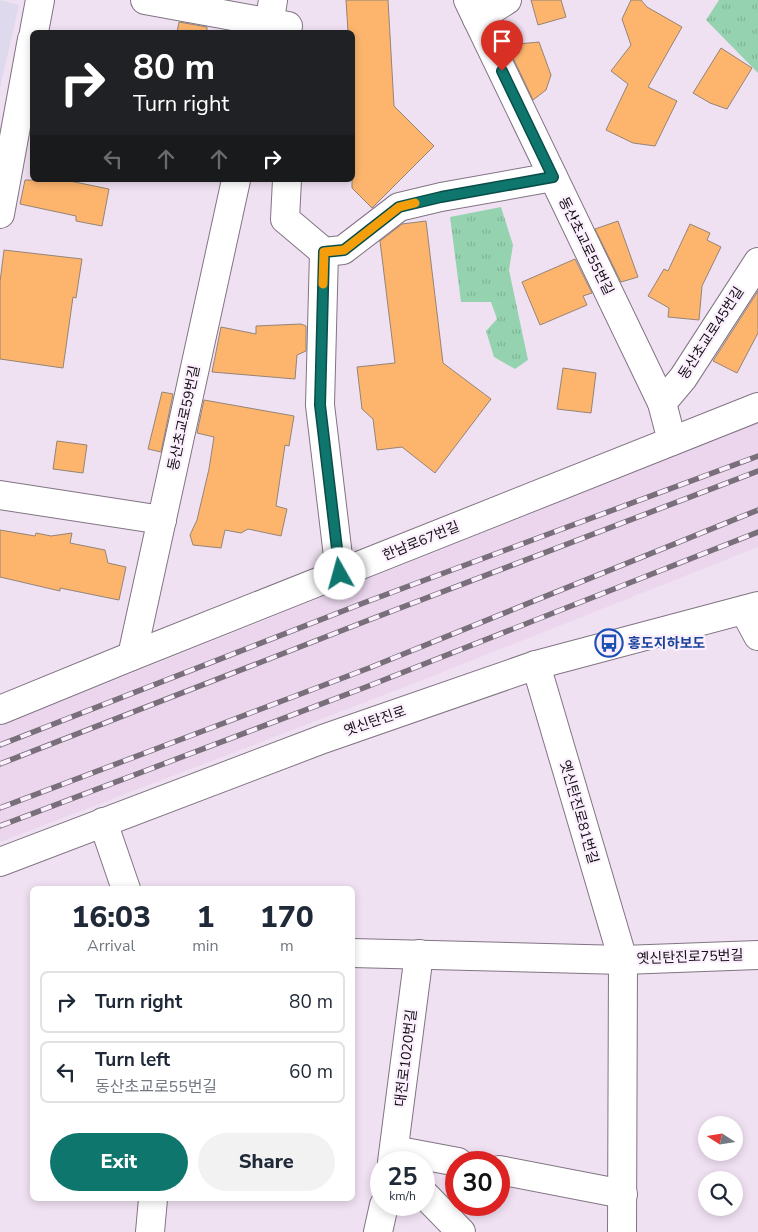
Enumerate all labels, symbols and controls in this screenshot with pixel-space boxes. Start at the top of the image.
pin [481,20,523,71]
icon: arrive [488,27,516,55]
text: 80 m [133,44,215,91]
icon: right [50,50,115,115]
text: Turn right [133,89,229,119]
icon: left [99,145,127,173]
icon: ahead [152,145,180,173]
icon: ahead [205,145,233,173]
icon: right [258,145,286,173]
street label: 동산초교로55번길 [554,194,618,298]
street label: 동산초교로45번길 [674,283,748,383]
street label: 동산초교로59번길 [164,364,204,472]
street label: 한남로67번길 [380,517,462,565]
position arrow [313,547,365,599]
bus stop icon: 홍도지하보도 [594,628,624,658]
place label: 홍도지하보도 [628,634,705,653]
street label: 옛신탄진로 [341,701,409,740]
street label: 옛신탄진로81번길 [555,758,603,866]
text: 16:03 [71,897,151,938]
text: 1 [196,897,214,938]
text: 170 [260,897,314,938]
text: Arrival [87,935,135,957]
text: min [192,935,219,957]
text: m [280,935,294,957]
street label: 옛신탄진로75번길 [636,946,744,968]
icon: right [52,988,80,1016]
text: Turn right [95,989,182,1015]
text: 80 m [289,989,333,1015]
street label: 대전로1020번길 [391,1008,421,1108]
text: Turn left [95,1047,170,1073]
icon: left [52,1058,80,1086]
text: 60 m [289,1059,333,1085]
text: 동산초교로55번길 [95,1076,217,1098]
north arrow [698,1116,742,1161]
map controls [698,1116,743,1216]
button: Exit [50,1133,188,1191]
button: Share [198,1133,335,1191]
speed limit sign: 30 [445,1151,510,1216]
text: 25 [387,1160,418,1194]
button: search [698,1171,743,1216]
text: km/h [389,1188,416,1204]

